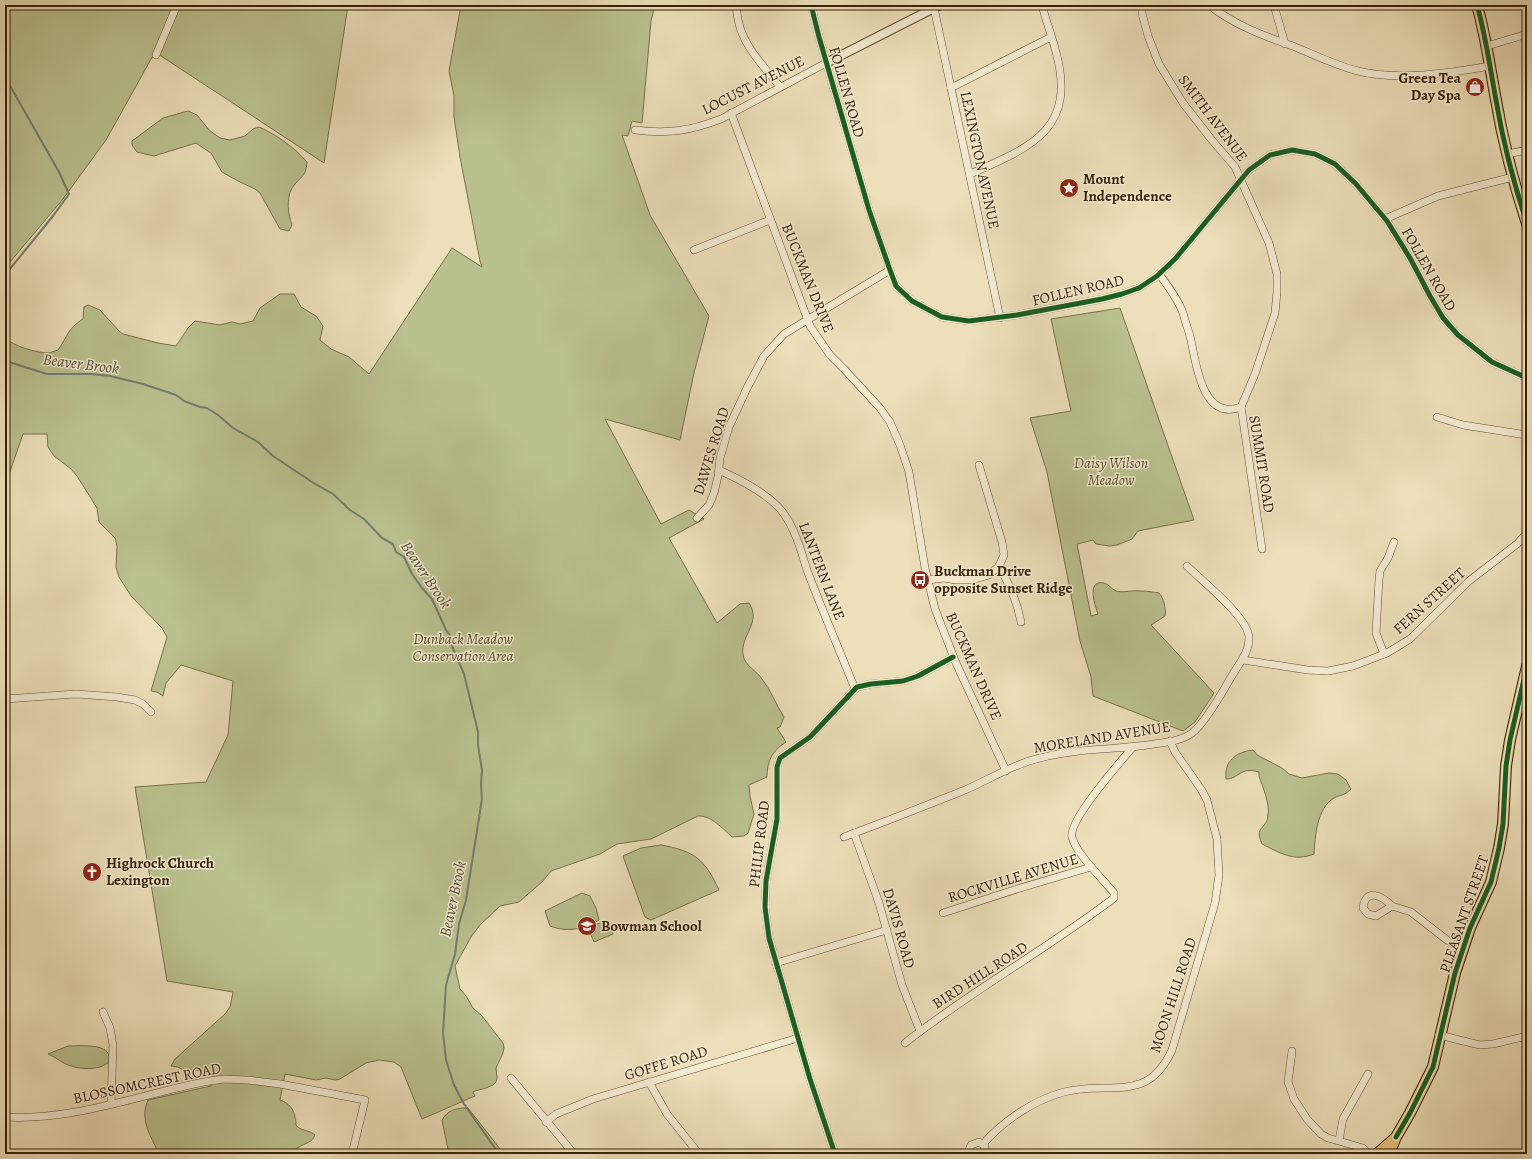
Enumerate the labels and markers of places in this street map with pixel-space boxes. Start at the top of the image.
place label: Green Tea Day Spa [1399,68,1462,105]
shop icon: Green Tea Day Spa [1464,76,1486,98]
place label: Mount Independence [1083,169,1172,206]
place icon: Mount Independence [1058,177,1080,199]
place label: Buckman Drive opposite Sunset Ridge [934,561,1073,598]
bus stop icon: Buckman Drive opposite Sunset Ridge [909,569,931,591]
place label: Highrock Church Lexington [106,853,214,890]
church icon: Highrock Church Lexington [81,861,103,883]
school or university icon: Bowman School [576,915,598,937]
place label: Bowman School [601,916,702,936]

